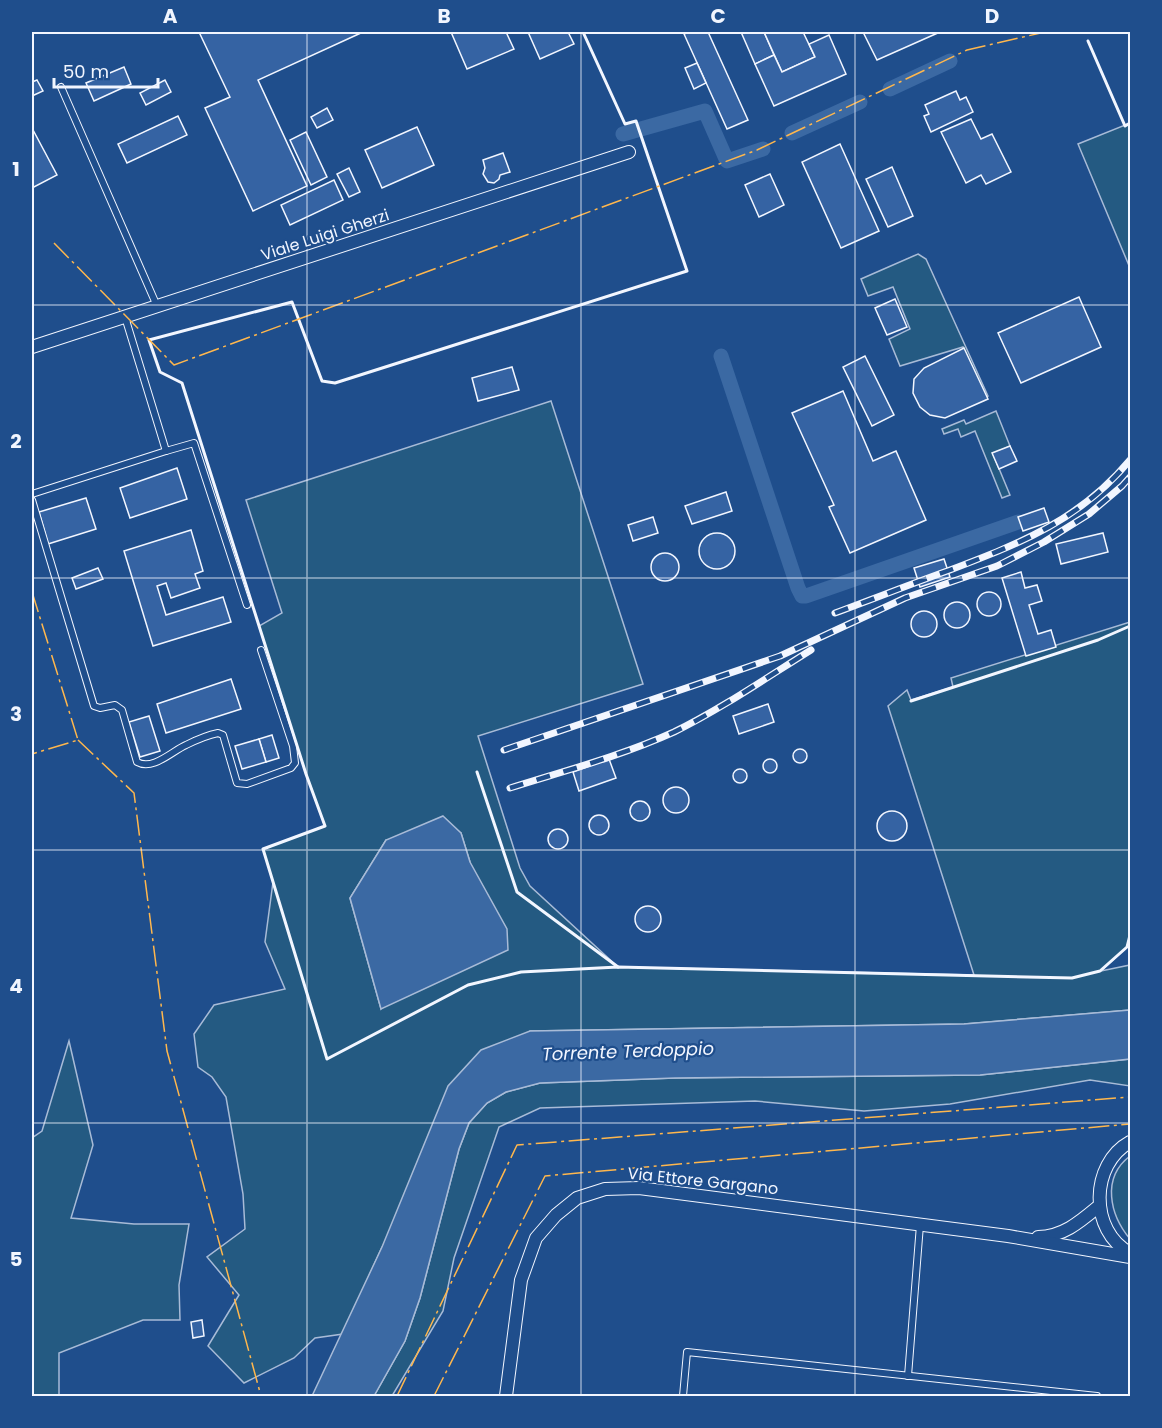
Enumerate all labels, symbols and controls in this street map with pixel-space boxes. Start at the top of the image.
text: A [163,2,178,30]
text: B [437,2,451,30]
text: C [710,2,726,30]
text: D [985,2,999,30]
scale bar [54,51,158,89]
text: 50 m [63,59,109,84]
text: 1 [12,155,20,183]
street label: Viale Luigi Gherzi [258,203,392,267]
text: 2 [10,427,22,455]
text: 3 [10,700,22,728]
text: 4 [9,972,23,1000]
water label: Torrente Terdoppio [542,1036,714,1066]
street label: Via Ettore Gargano [626,1162,780,1200]
text: 5 [10,1245,23,1273]

